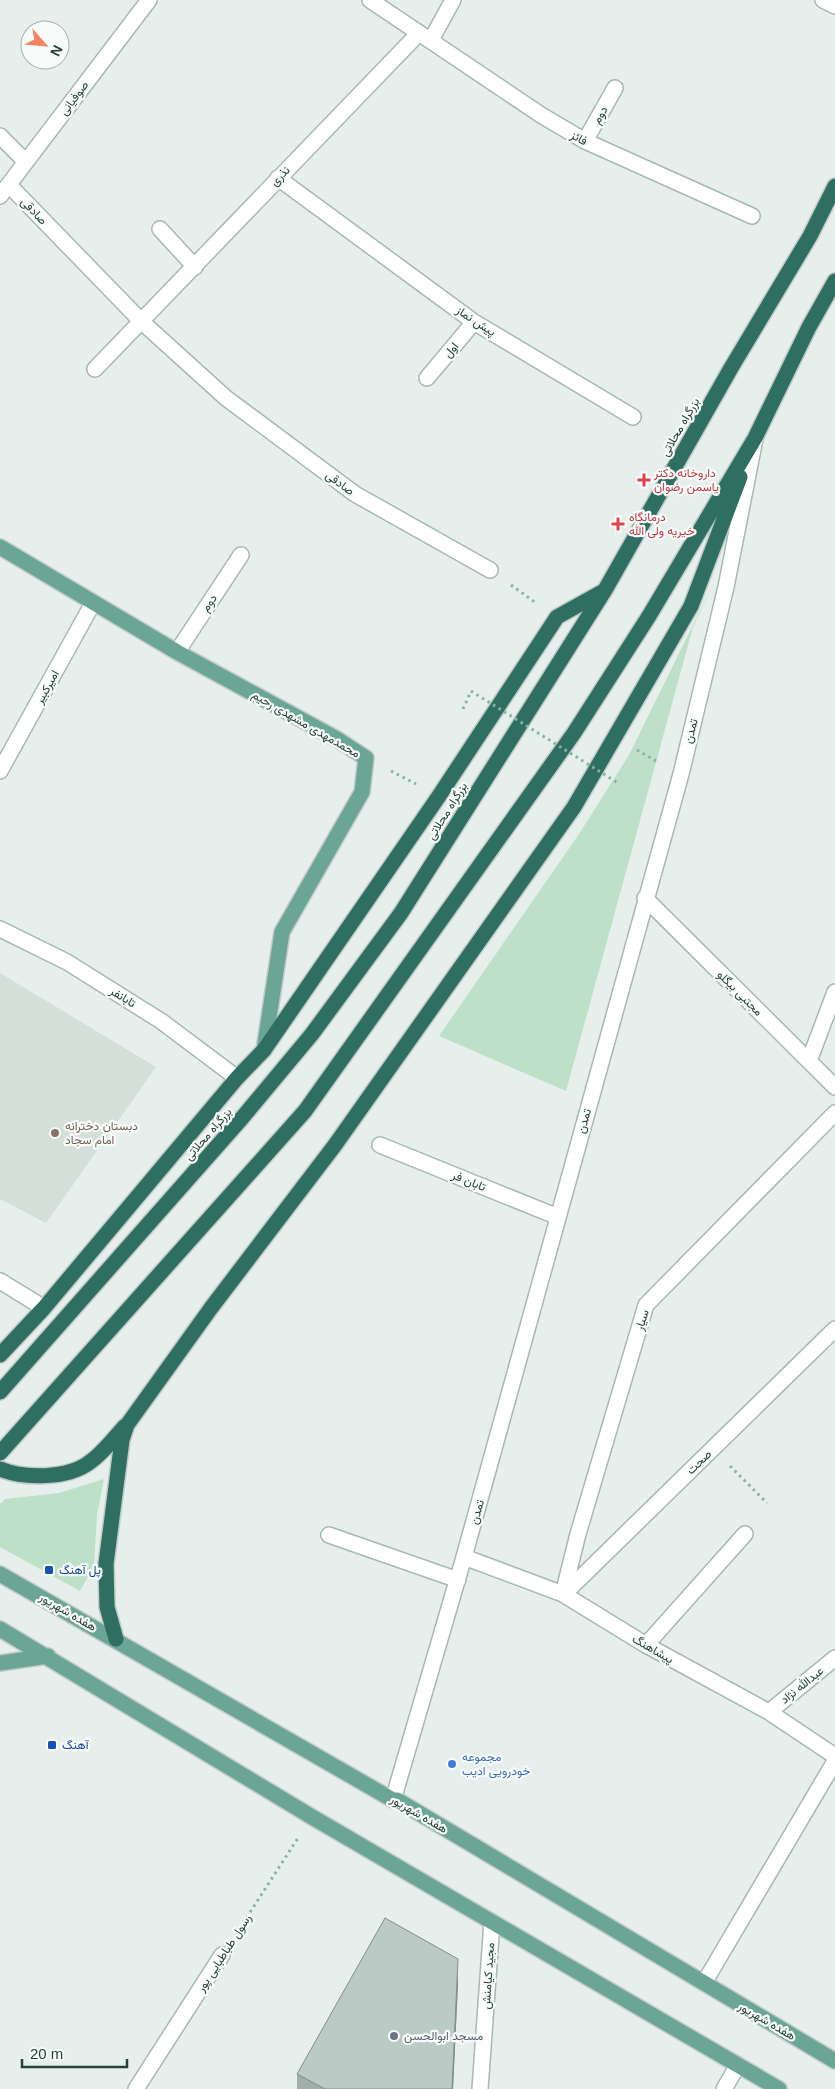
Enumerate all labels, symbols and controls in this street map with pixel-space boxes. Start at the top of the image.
north arrow [20,20,70,70]
text: N [47,43,66,59]
street label: صوفیانی [57,78,92,119]
street label: دوم [589,103,612,127]
street label: فائز [567,127,590,149]
street label: نذری [267,163,294,190]
street label: صادقی [17,195,50,228]
street label: پیش نماز [452,303,498,340]
street label: اول [441,339,462,361]
street label: بزرگراه محلاتی [658,395,703,459]
place label: داروخانه دکتر یاسمن رضوان [653,466,719,495]
street label: صادقی [322,468,357,499]
marker: داروخانه دکتر یاسمن رضوان [638,474,650,486]
place label: درمانگاه خیریه ولی الله [629,510,695,539]
marker: درمانگاه خیریه ولی الله [611,517,625,531]
street label: دوم [198,591,221,615]
street label: امیرکبیر [32,668,63,708]
street label: محمدمهدی مشهدی رحیم [249,687,362,761]
street label: تمدن [681,717,701,745]
street label: بزرگراه محلاتی [424,780,471,843]
street label: مجتبی بیگلو [714,967,766,1019]
street label: تابانفر [106,983,139,1011]
street label: بزرگراه محلاتی [181,1105,235,1164]
street label: تمدن [574,1107,594,1135]
place label: دبستان دخترانه امام سجاد [65,1119,138,1148]
marker: دبستان دخترانه امام سجاد [49,1127,61,1139]
street label: تابان فر [449,1168,488,1195]
street label: سیار [632,1308,653,1333]
street label: صحت [684,1447,714,1477]
street label: تمدن [467,1498,487,1526]
place label: پل آهنگ [59,1563,101,1578]
marker: پل آهنگ [43,1564,55,1576]
street label: هفده شهریور [36,1590,99,1635]
street label: پیشاهنگ [629,1632,676,1667]
street label: عبدالله نژاد [778,1663,827,1707]
place label: آهنگ [62,1738,90,1752]
marker: آهنگ [46,1739,58,1751]
place label: مجموعه خودرویی ادیب [462,1750,530,1779]
marker: مجموعه خودرویی ادیب [446,1758,458,1770]
street label: هفده شهریور [387,1792,450,1837]
street label: رسول طباطبایی پور [193,1912,255,1996]
street label: مجید کیامنش [479,1942,498,2010]
street label: هفده شهریور [735,1999,798,2044]
place label: مسجد ابوالحسن [404,2029,483,2044]
marker: مسجد ابوالحسن [388,2030,400,2042]
scale bar [22,2036,128,2068]
text: 20 m [30,2045,63,2062]

